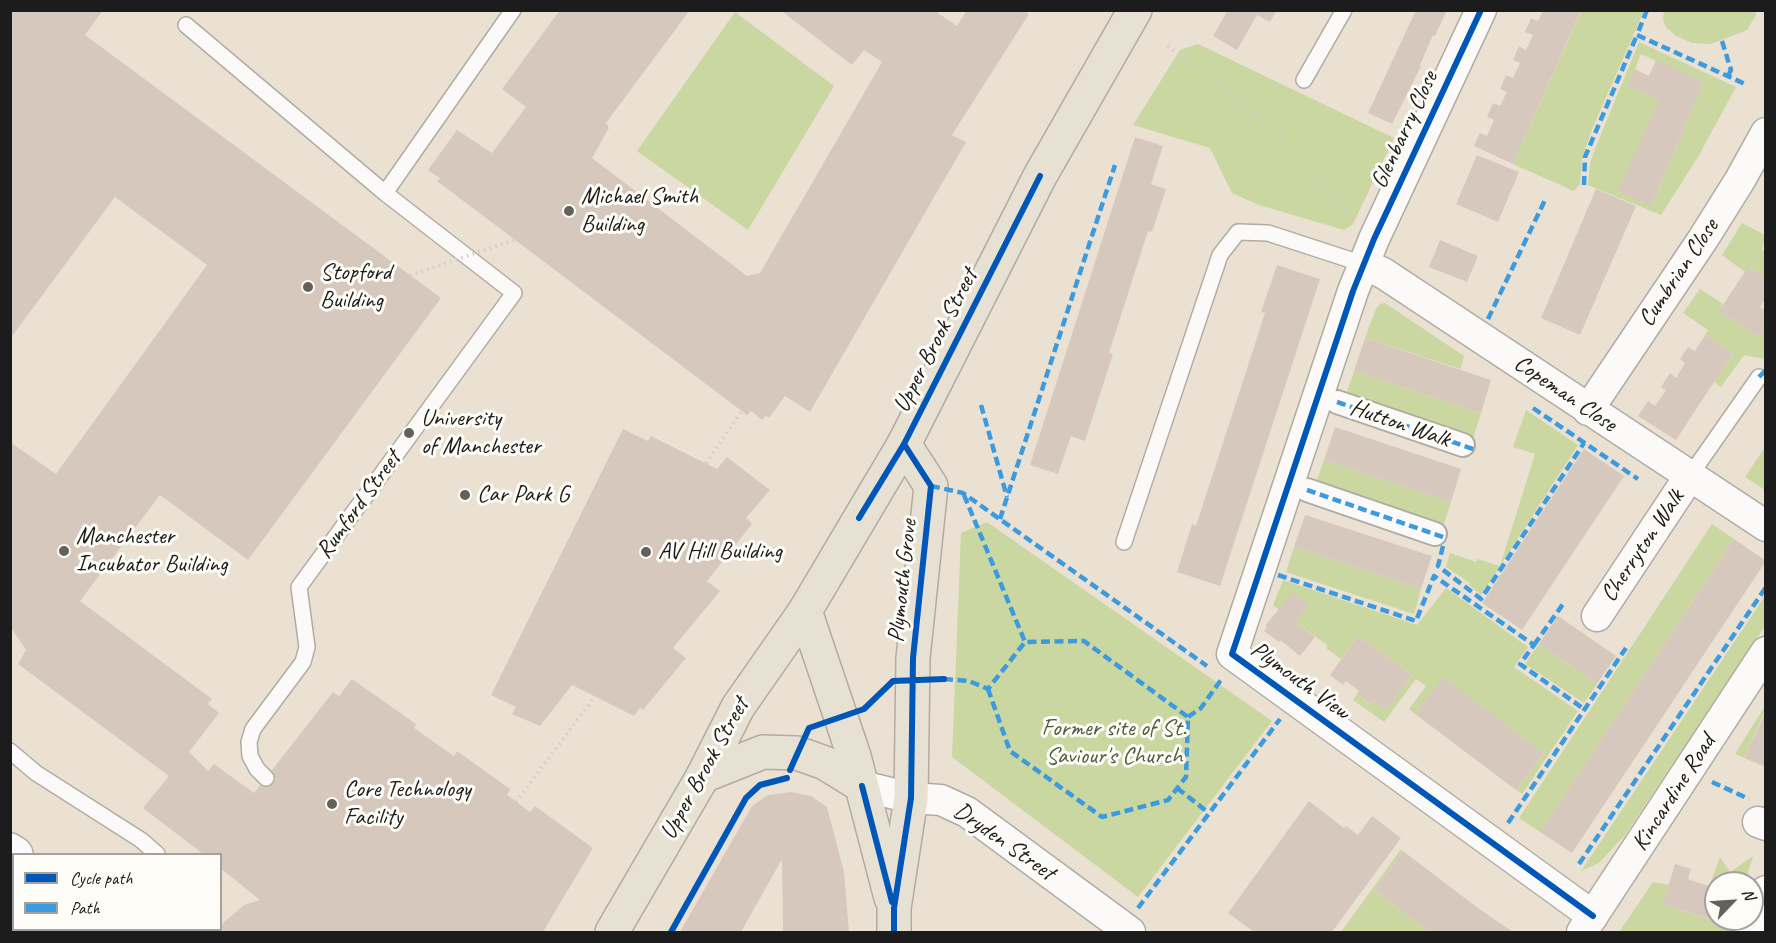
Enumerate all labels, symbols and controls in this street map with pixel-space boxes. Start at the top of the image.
street label: Glenbarry Close [1365,67,1445,193]
place label: Michael Smith Building [581,183,698,239]
marker: Michael Smith Building [562,204,576,218]
street label: Cumbrian Close [1633,214,1725,332]
place label: Stopford Building [320,259,391,315]
street label: Upper Brook Street [888,264,984,418]
marker: Stopford Building [301,280,315,294]
street label: Copeman Close [1508,349,1622,439]
street label: Hutton Walk [1346,393,1454,455]
place label: University of Manchester [421,405,541,461]
marker: University of Manchester [402,426,416,440]
street label: Rumford Street [310,446,408,564]
place label: Car Park G [477,481,569,509]
street label: Cherryton Walk [1595,484,1691,608]
marker: Car Park G [458,488,472,502]
street label: Plymouth Grove [882,518,924,644]
place label: Manchester Incubator Building [76,523,228,579]
place label: AV Hill Building [658,538,782,566]
marker: Manchester Incubator Building [57,544,71,558]
marker: AV Hill Building [639,545,653,559]
street label: Plymouth View [1245,635,1355,727]
street label: Upper Brook Street [654,693,756,845]
park label: Former site of St. Saviour's Church [1042,715,1186,771]
street label: Kincardine Road [1626,730,1722,856]
place label: Core Technology Facility [344,776,471,832]
marker: Core Technology Facility [325,797,339,811]
street label: Dryden Street [948,797,1060,887]
legend [12,853,222,931]
text: Cycle path [70,867,132,889]
north arrow [1704,871,1764,931]
text: N [1737,886,1760,903]
text: Path [70,897,100,919]

